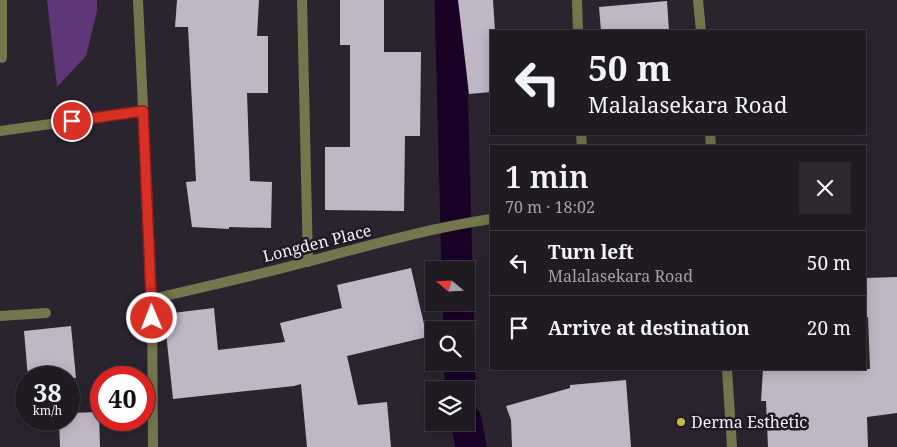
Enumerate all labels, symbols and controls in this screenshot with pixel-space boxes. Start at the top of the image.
text: 50 m [588,44,671,91]
icon: left [505,50,570,115]
text: Malalasekara Road [588,89,787,119]
pin [51,100,93,142]
icon: arrive [58,107,86,135]
text: 1 min [505,156,589,197]
button: close [799,162,851,214]
text: 70 m · 18:02 [505,196,595,218]
street label: Longden Place [260,219,374,267]
text: Turn left [548,239,634,265]
icon: left [505,249,533,277]
text: 50 m [807,250,851,276]
north arrow [425,261,475,311]
map controls [425,261,475,431]
text: Malalasekara Road [548,265,693,287]
position arrow [125,291,177,343]
icon: arrive [505,314,533,342]
text: Arrive at destination [548,315,750,341]
text: 20 m [807,315,851,341]
button: search [425,321,475,371]
speed limit sign: 40 [90,366,155,431]
text: 38 [33,375,62,409]
button: layers [425,381,475,431]
text: km/h [33,402,62,419]
place label: Derma Esthetic [691,411,807,433]
marker: Derma Esthetic [675,416,687,428]

